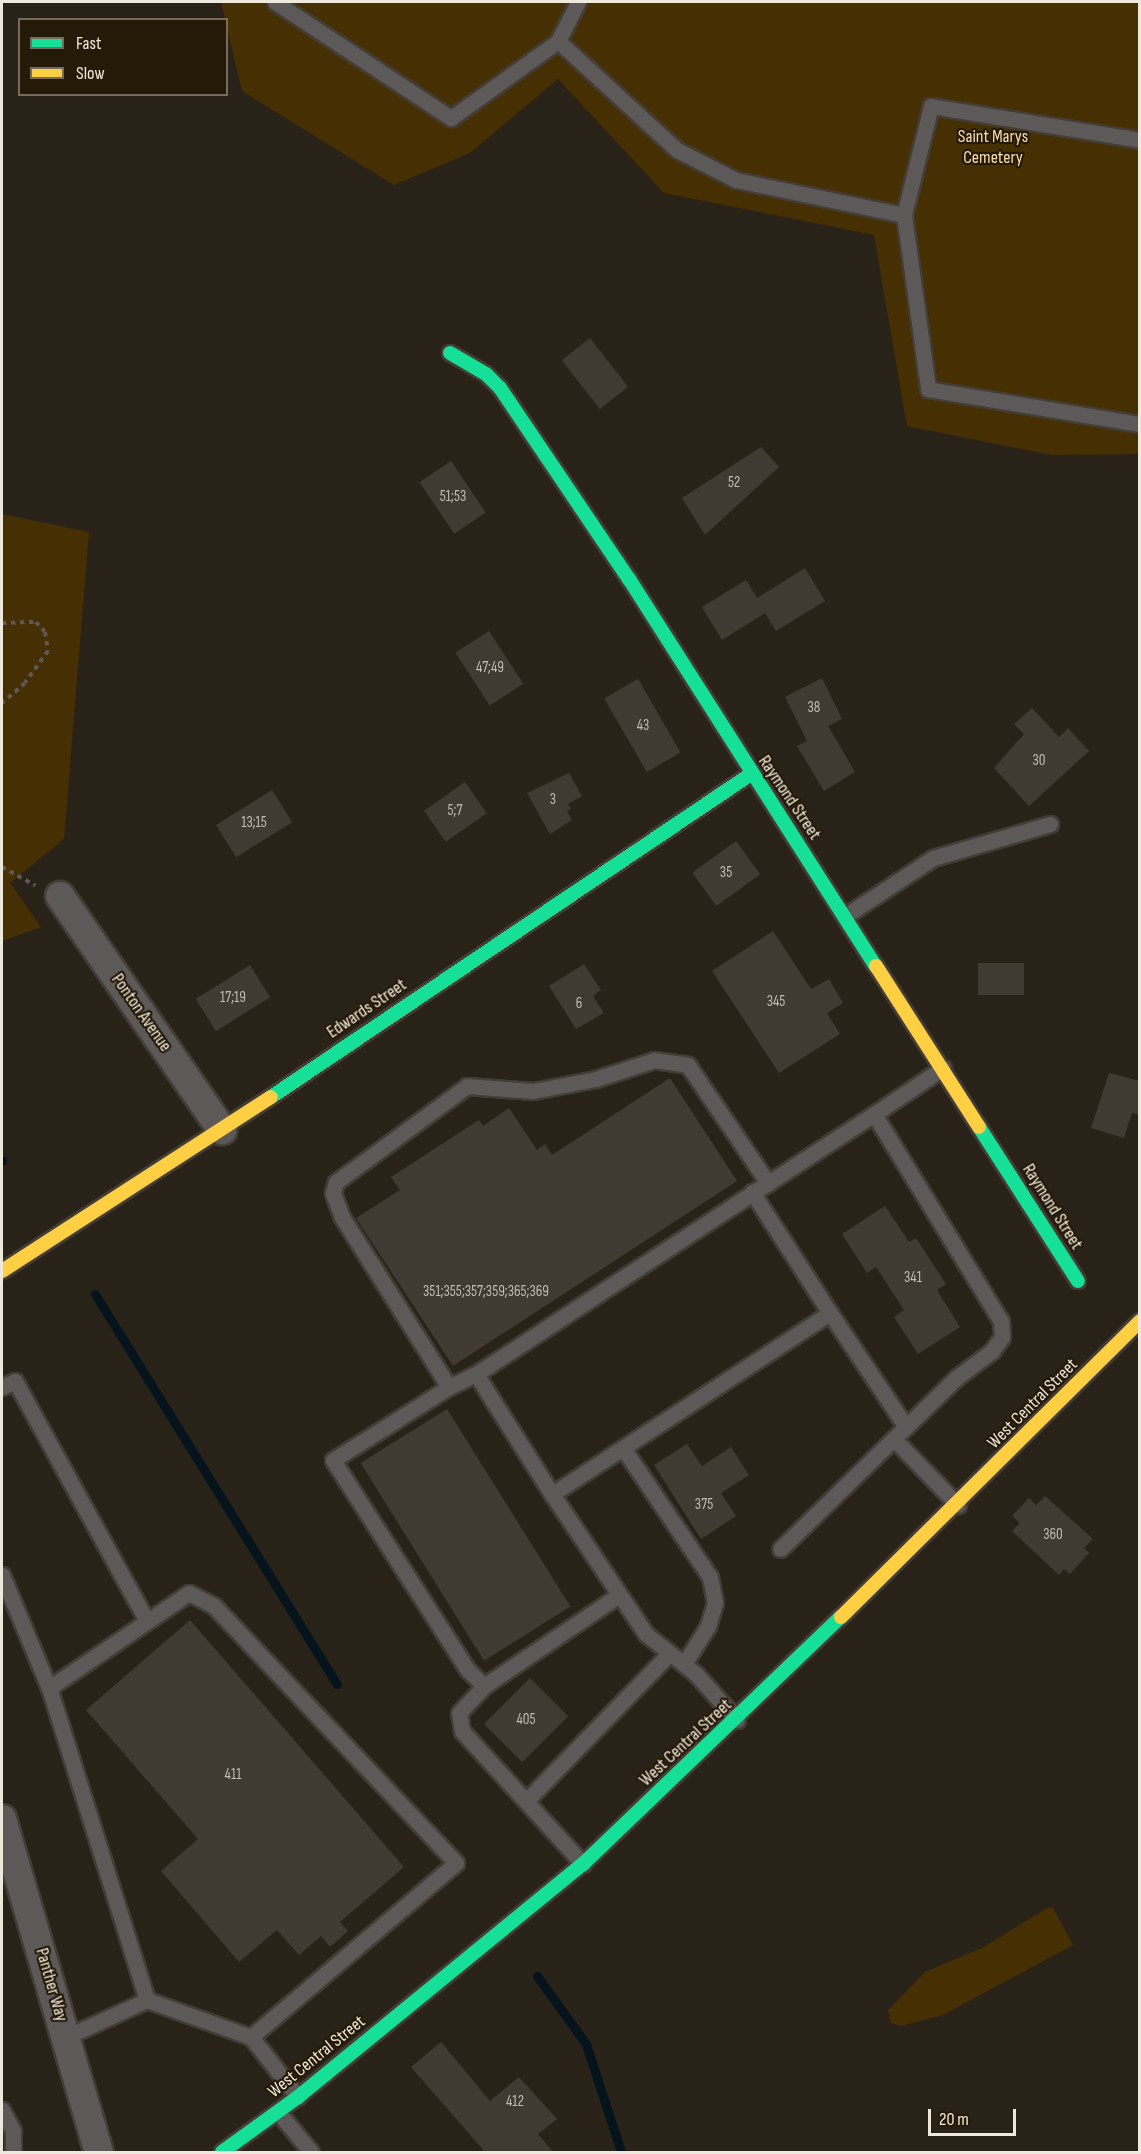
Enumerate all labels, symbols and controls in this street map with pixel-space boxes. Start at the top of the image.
legend [18,18,228,96]
text: Fast [76,33,101,54]
text: Slow [76,63,105,84]
park label: Saint Marys Cemetery [958,127,1028,170]
house number: 52 [728,474,740,492]
house number: 51;53 [440,488,466,506]
house number: 47;49 [476,659,504,677]
house number: 38 [808,699,820,717]
house number: 43 [637,717,649,735]
street label: Raymond Street [753,752,825,844]
house number: 30 [1033,752,1045,770]
house number: 3 [550,791,556,809]
house number: 5;7 [448,802,462,820]
house number: 13;15 [241,814,267,832]
house number: 35 [720,864,732,882]
street label: Ponton Avenue [106,970,176,1056]
street label: Edwards Street [323,975,411,1043]
house number: 17;19 [220,989,246,1007]
house number: 345 [767,993,785,1011]
house number: 6 [576,995,582,1013]
street label: Raymond Street [1017,1160,1087,1254]
house number: 341 [904,1269,922,1287]
house number: 351;355;357;359;365;369 [423,1283,549,1301]
street label: West Central Street [983,1354,1083,1454]
house number: 375 [695,1496,713,1514]
house number: 360 [1043,1526,1063,1544]
street label: West Central Street [635,1695,737,1791]
house number: 405 [517,1711,535,1729]
house number: 411 [225,1766,241,1784]
street label: Panther Way [30,1946,72,2024]
street label: West Central Street [264,2011,370,2103]
house number: 412 [506,2093,524,2111]
scale bar [931,2097,1020,2135]
text: 20 m [939,2109,969,2130]

